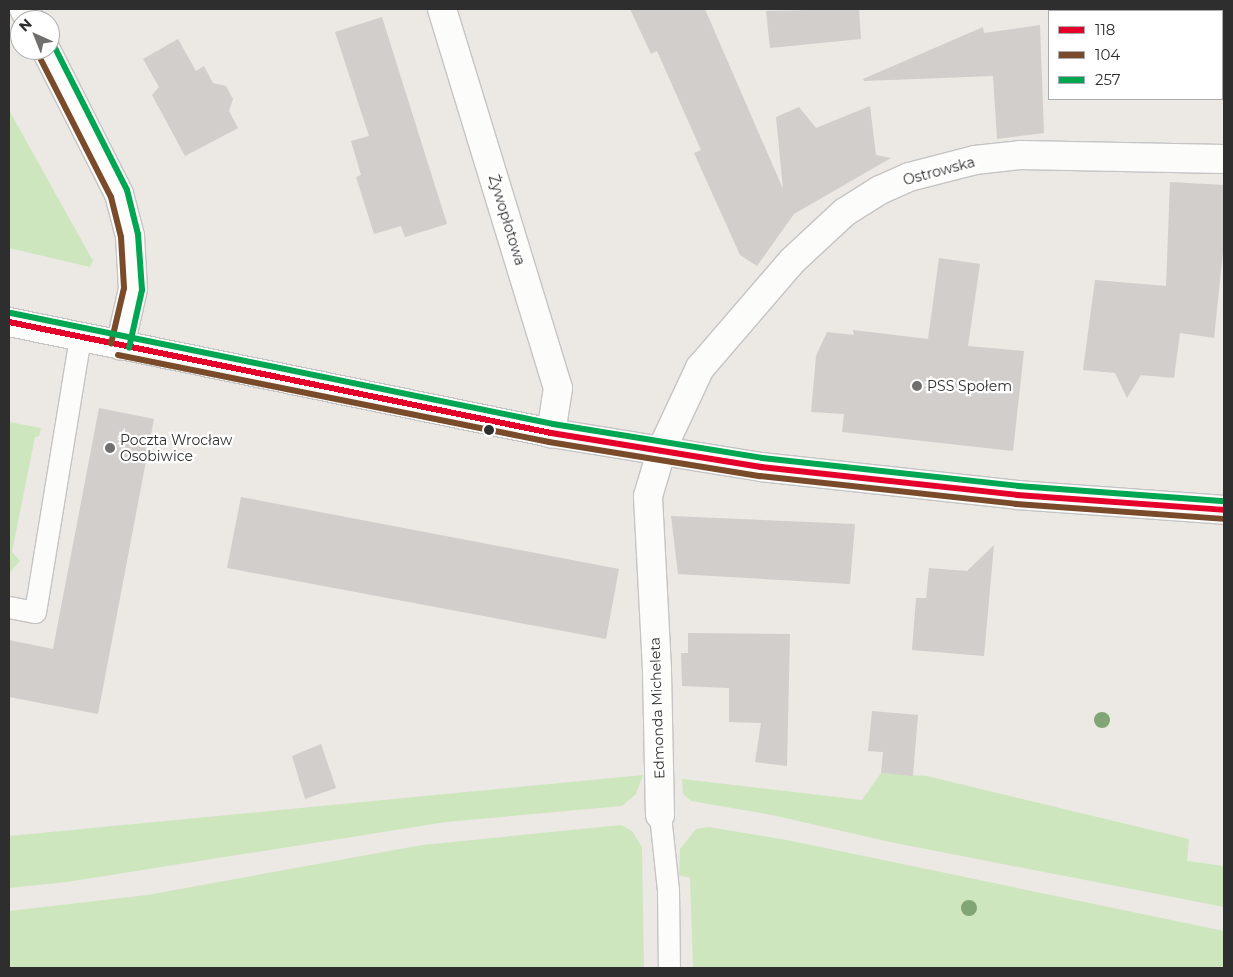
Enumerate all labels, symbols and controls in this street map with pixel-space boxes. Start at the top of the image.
north arrow [10,10,60,60]
legend [1048,10,1223,100]
text: N [15,15,36,35]
text: 118 [1095,20,1115,39]
text: 104 [1095,45,1120,64]
text: 257 [1095,70,1121,89]
street label: Ostrowska [901,153,977,189]
street label: Żywopłotowa [485,173,529,267]
place label: PSS Społem [927,378,1012,394]
marker: PSS Społem [911,380,923,392]
unlabelled marker [484,425,494,435]
place label: Poczta Wrocław Osobiwice [120,432,232,464]
marker: Poczta Wrocław Osobiwice [104,442,116,454]
street label: Edmonda Micheleta [646,637,668,779]

